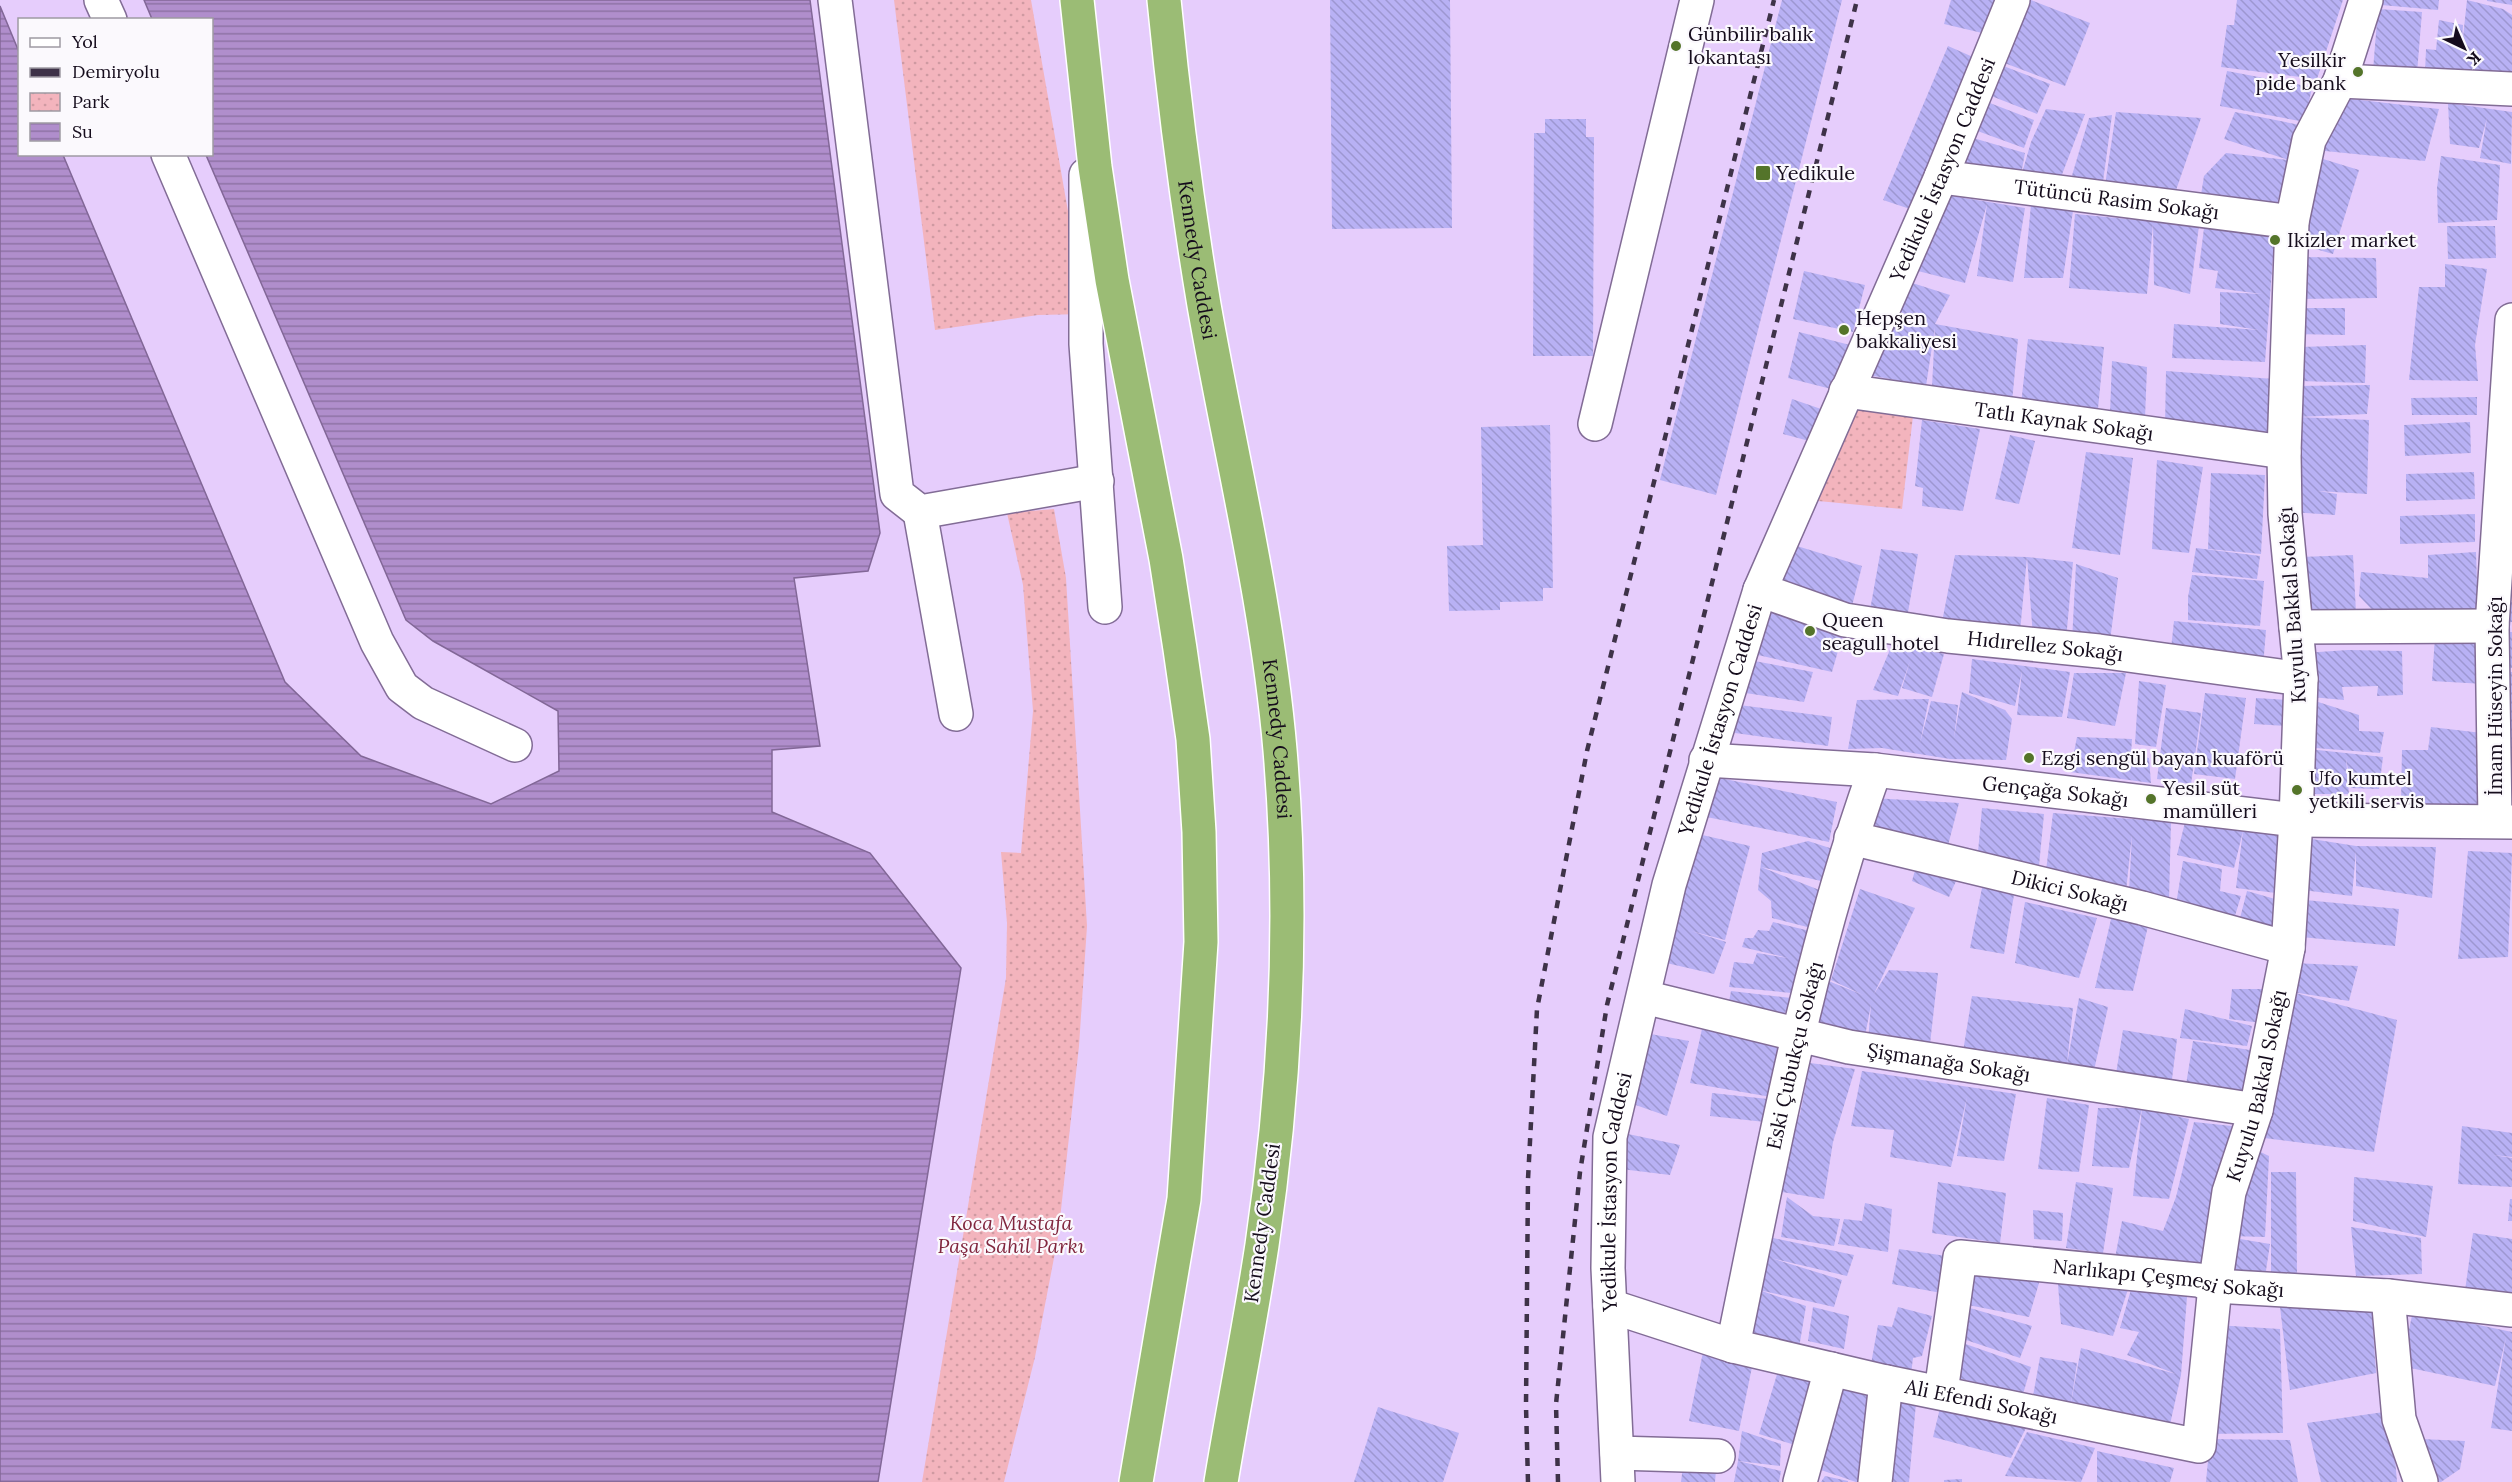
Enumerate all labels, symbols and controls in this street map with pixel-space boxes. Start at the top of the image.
legend [18,18,213,156]
north arrow [2434,18,2494,78]
place label: Günbilir balık lokantası [1688,21,1814,69]
text: Yol [71,30,98,53]
marker: Günbilir balık lokantası [1669,39,1683,53]
place label: Yesilkir pide bank [2256,47,2346,95]
text: K [2463,48,2485,70]
street label: Yedikule İstasyon Caddesi [1883,54,2000,286]
text: Demiryolu [72,60,160,83]
marker: Yesilkir pide bank [2351,65,2365,79]
text: Park [72,90,110,113]
text: Su [72,120,93,143]
place label: Yedikule [1775,160,1855,185]
marker: Yedikule [1754,164,1772,182]
street label: Tütüncü Rasim Sokağı [2013,173,2221,225]
street label: Kennedy Caddesi [1173,179,1223,341]
place label: Ikizler market [2287,227,2417,252]
marker: Ikizler market [2268,233,2282,247]
place label: Hepşen bakkaliyesi [1856,305,1957,353]
marker: Hepşen bakkaliyesi [1837,323,1851,337]
street label: Tatlı Kaynak Sokağı [1973,396,2155,446]
street label: Kuyulu Bakkal Sokağı [2272,506,2311,704]
street label: İmam Hüseyin Sokağı [2482,596,2507,796]
street label: Yedikule İstasyon Caddesi [1672,601,1767,839]
place label: Queen seagull hotel [1822,607,1939,655]
marker: Queen seagull hotel [1803,624,1817,638]
street label: Hıdırellez Sokağı [1966,625,2125,666]
street label: Kennedy Caddesi [1258,657,1298,820]
place label: Ezgi sengül bayan kuaförü [2041,745,2284,770]
marker: Ezgi sengül bayan kuaförü [2022,751,2036,765]
place label: Ufo kumtel yetkili servis [2309,765,2424,813]
street label: Gençağa Sokağı [1981,770,2130,812]
place label: Yesil süt mamülleri [2162,775,2257,823]
marker: Ufo kumtel yetkili servis [2290,783,2304,797]
marker: Yesil süt mamülleri [2144,792,2158,806]
street label: Dikici Sokağı [2009,864,2131,916]
street label: Eski Çubukçu Sokağı [1760,958,1828,1152]
street label: Kuyulu Bakkal Sokağı [2220,987,2291,1185]
street label: Şişmanağa Sokağı [1866,1037,2032,1087]
street label: Yedikule İstasyon Caddesi [1595,1070,1637,1313]
street label: Kennedy Caddesi [1238,1142,1285,1304]
park label: Koca Mustafa Paşa Sahil Parkı [938,1210,1085,1258]
street label: Narlıkapı Çeşmesi Sokağı [2051,1253,2285,1302]
street label: Ali Efendi Sokağı [1902,1373,2060,1429]

